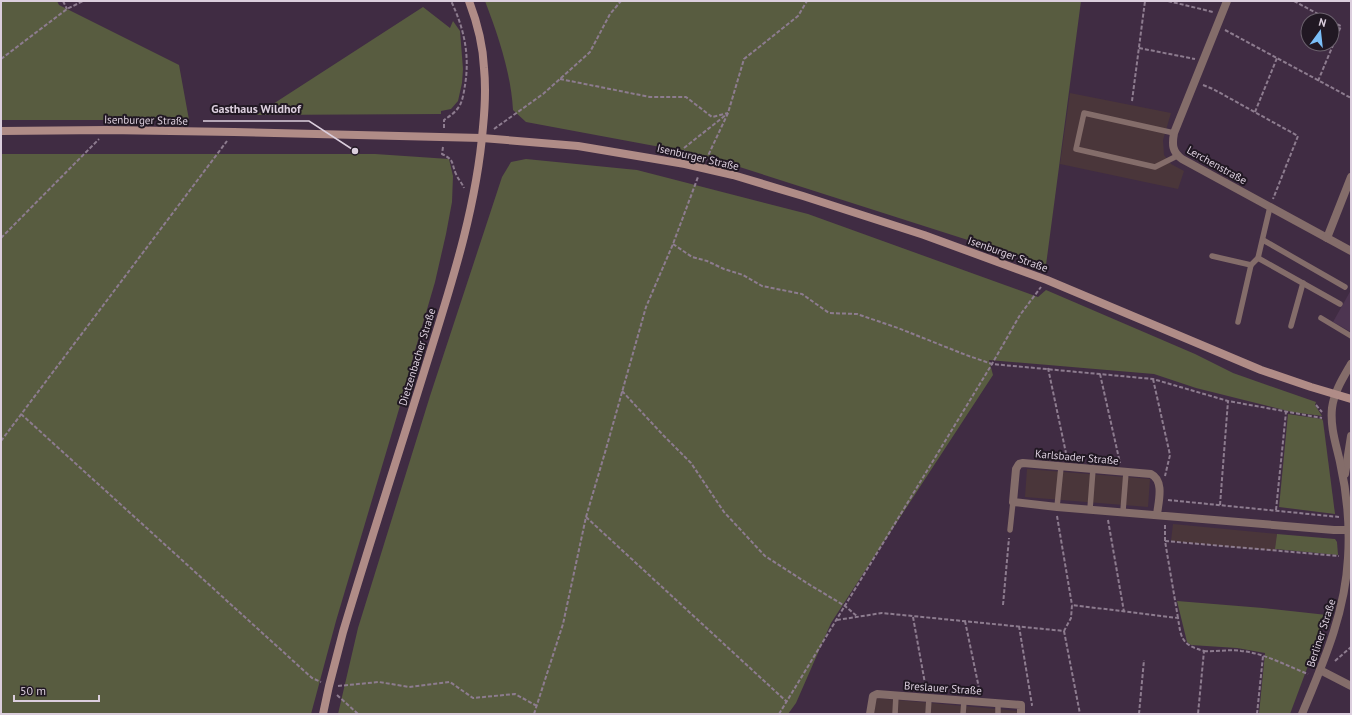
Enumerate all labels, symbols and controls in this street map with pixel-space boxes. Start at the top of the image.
north arrow [1300,12,1340,52]
text: N [1317,15,1328,30]
callout: Gasthaus Wildhof [203,97,309,121]
text: Gasthaus Wildhof [211,101,302,116]
street label: Isenburger Straße [104,112,189,128]
street label: Isenburger Straße [655,141,741,173]
street label: Lerchenstraße [1184,143,1250,187]
street label: Isenburger Straße [966,233,1050,275]
street label: Dietzenbacher Straße [395,306,439,407]
street label: Karlsbader Straße [1035,446,1120,468]
street label: Berliner Straße [1303,597,1339,669]
scale bar [14,677,99,703]
street label: Breslauer Straße [904,678,983,698]
text: 50 m [20,683,46,698]

